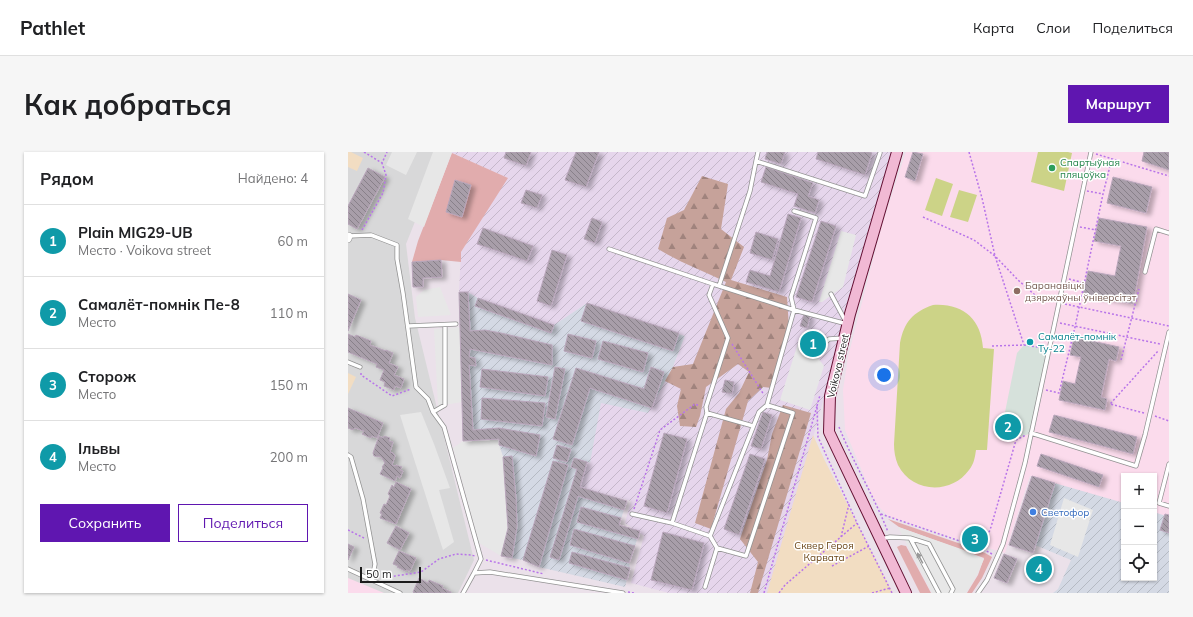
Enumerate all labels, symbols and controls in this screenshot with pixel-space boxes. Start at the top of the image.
text: Pathlet [20,16,85,40]
text: Карта [973,19,1014,37]
text: Слои [1036,19,1071,37]
text: Поделиться [1093,19,1173,37]
button: Маршрут [1068,85,1169,123]
text: Как добраться [24,87,232,122]
place label: Спартыўная пляцоўка [1060,156,1120,181]
marker: Спартыўная пляцоўка [1047,163,1057,173]
text: Рядом [40,168,94,189]
text: Найдено: 4 [238,170,308,186]
text: Plain MIG29-UB [78,223,193,242]
text: 1 [49,233,57,249]
text: 60 m [278,233,308,249]
text: Место · Voikova street [78,242,211,258]
place label: Баранавіцкі дзяржаўны ўніверсітэт [1025,279,1137,304]
marker: Баранавіцкі дзяржаўны ўніверсітэт [1012,286,1022,296]
text: Самалёт-помнік Пе-8 [78,295,240,314]
text: 2 [49,305,57,321]
text: 110 m [270,305,308,321]
text: Место [78,314,116,330]
pin: 1 [800,329,826,359]
place label: Самалёт-помнік Ту-22 [1038,330,1117,355]
street label: Voikova street [824,332,852,399]
marker: Самалёт-помнік Ту-22 [1025,337,1035,347]
your location [874,365,894,385]
text: Сторож [78,367,136,386]
text: 3 [49,377,57,393]
text: 150 m [270,377,308,393]
text: Место [78,386,116,402]
pin: 2 [995,412,1021,442]
text: Ільвы [78,439,120,458]
text: 4 [49,449,57,465]
text: 200 m [270,449,308,465]
text: Место [78,458,116,474]
map controls [1121,473,1157,581]
button: + [1121,473,1157,509]
button: Сохранить [40,504,170,542]
button: Поделиться [178,504,308,542]
place label: Светофор [1041,506,1089,519]
marker: Светофор [1028,507,1038,517]
button: − [1121,509,1157,545]
pin: 3 [962,524,988,554]
park label: Сквер Героя Карвата [794,539,854,564]
button: locate [1121,545,1157,581]
one-way arrow [917,553,924,564]
pin: 4 [1026,554,1052,584]
scale bar [360,565,421,584]
text: 50 m [366,567,392,581]

